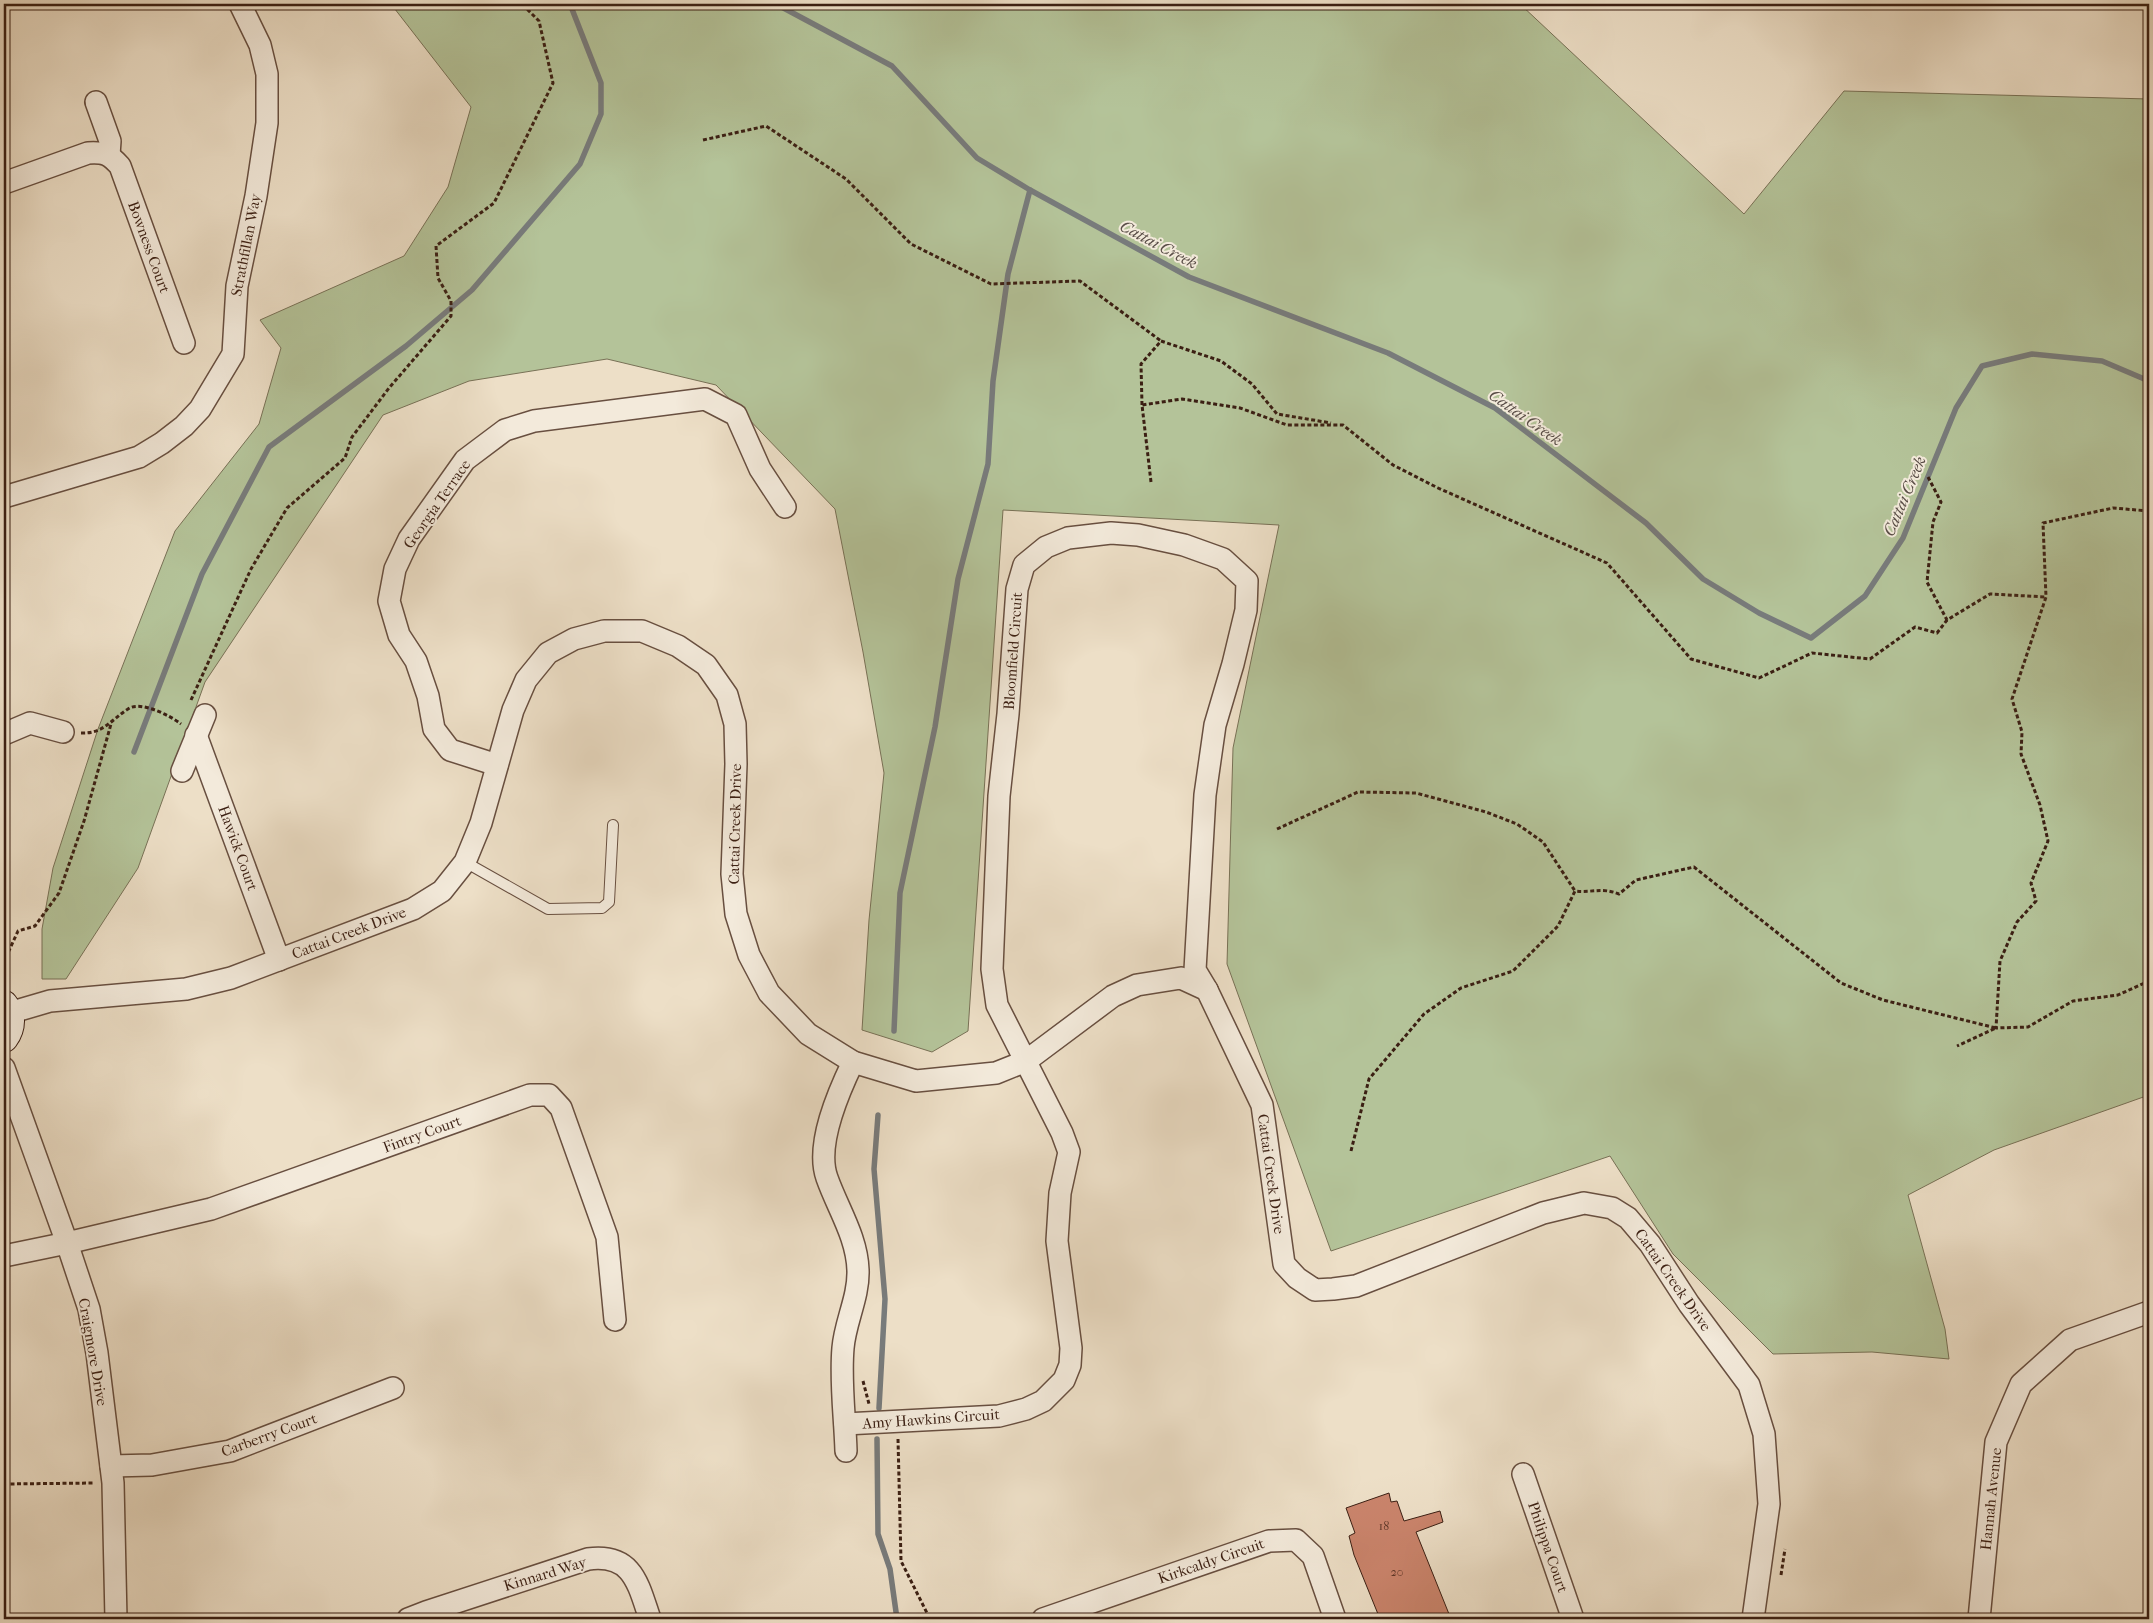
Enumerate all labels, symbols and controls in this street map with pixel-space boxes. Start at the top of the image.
street label: Strathfillan Way [227,191,265,298]
street label: Bowness Court [124,199,174,296]
water label: Cattai Creek [1117,216,1201,273]
water label: Cattai Creek [1486,385,1566,449]
water label: Cattai Creek [1879,453,1930,539]
street label: Georgia Terrace [400,456,475,552]
street label: Bloomfield Circuit [1000,591,1026,711]
street label: Cattai Creek Drive [725,763,745,885]
street label: Hawick Court [214,803,262,894]
street label: Cattai Creek Drive [289,903,409,963]
street label: Fintry Court [380,1111,464,1156]
street label: Cattai Creek Drive [1254,1113,1288,1236]
street label: Cattai Creek Drive [1631,1225,1715,1335]
street label: Craigmore Drive [75,1297,111,1408]
street label: Amy Hawkins Circuit [861,1405,1001,1433]
street label: Carberry Court [219,1409,320,1461]
street label: Hannah Avenue [1977,1446,2005,1551]
street label: Philippa Court [1524,1499,1572,1595]
house number: 18 [1379,1519,1389,1533]
street label: Kirkcaldy Circuit [1155,1534,1267,1588]
street label: Kinnard Way [501,1553,590,1595]
house number: 20 [1391,1565,1403,1579]

